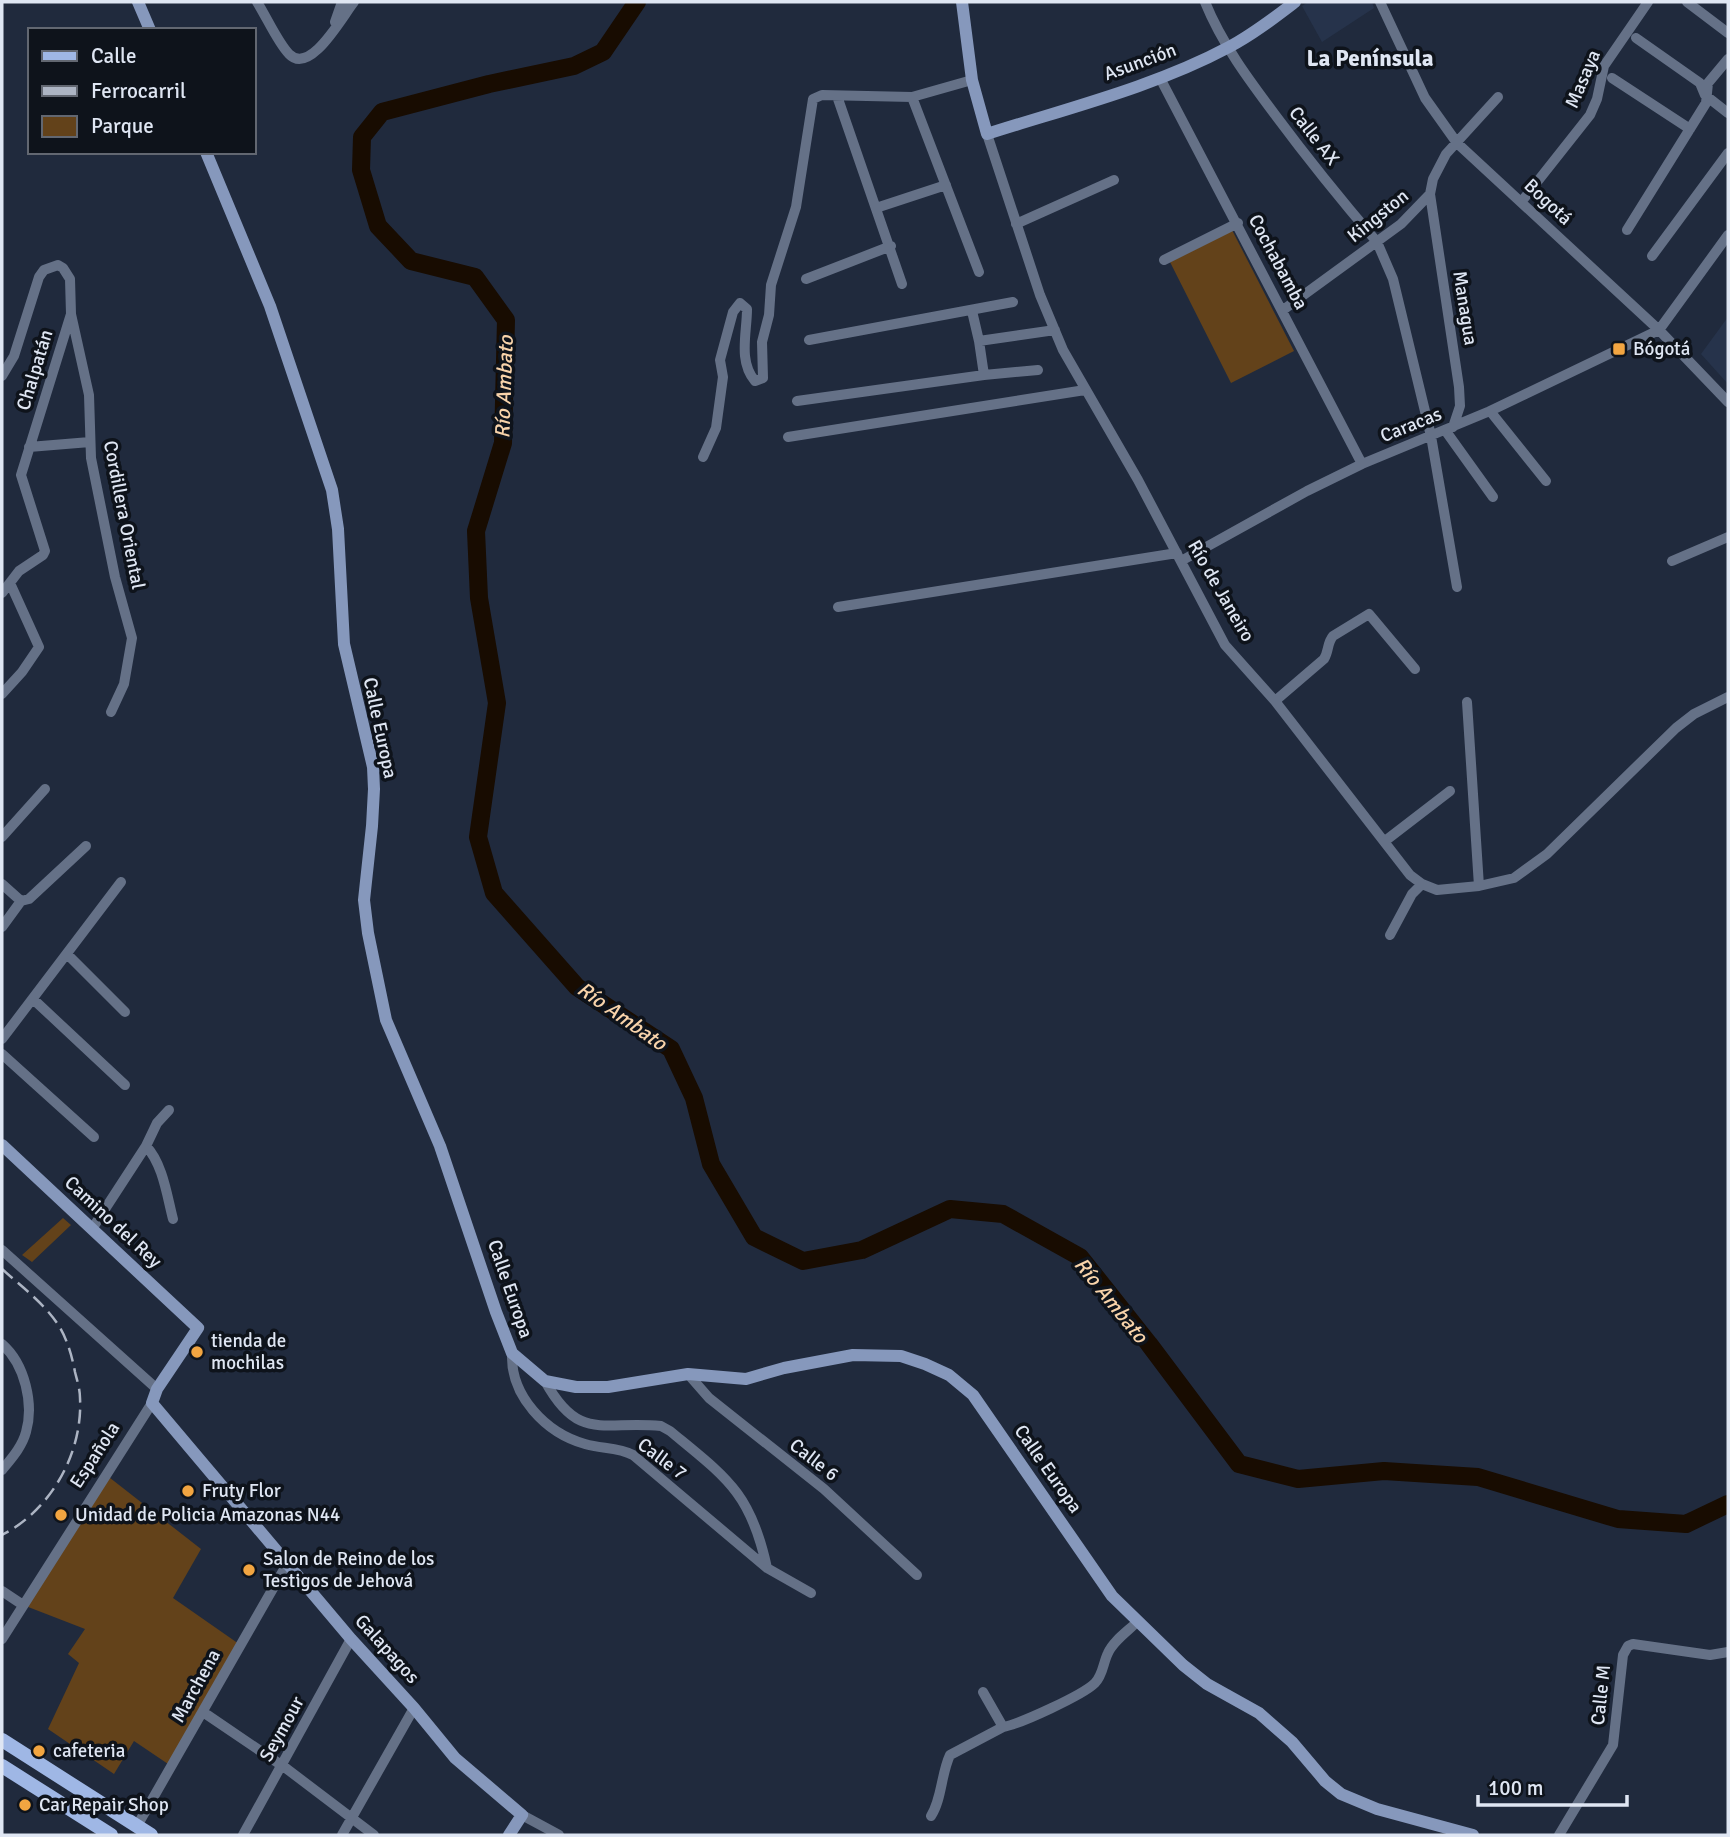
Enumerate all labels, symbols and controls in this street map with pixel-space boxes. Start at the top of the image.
legend [28,28,256,154]
street label: Asunción [1101,38,1179,86]
text: Calle [91,43,137,69]
district label: La Península [1306,44,1434,73]
street label: Masaya [1560,46,1606,112]
text: Ferrocarril [91,78,186,104]
street label: Calle AX [1284,102,1344,170]
text: Parque [91,113,154,139]
street label: Bogotá [1519,174,1577,230]
street label: Kingston [1343,184,1413,248]
street label: Cochabamba [1243,210,1313,314]
street label: Managua [1447,269,1483,347]
street label: Chalpatán [11,327,59,413]
water label: Río Ambato [489,334,519,439]
place label: Bógotá [1633,337,1690,361]
marker: Bógotá [1611,341,1627,357]
street label: Caracas [1377,402,1445,448]
street label: Cordillera Oriental [98,439,150,591]
street label: Río de Janeiro [1182,536,1260,646]
street label: Calle Europa [358,675,402,781]
water label: Río Ambato [572,976,673,1057]
street label: Camino del Rey [59,1171,167,1273]
street label: Calle Europa [482,1237,538,1341]
water label: Río Ambato [1068,1252,1154,1349]
place label: tienda de mochilas [211,1329,286,1375]
marker: tienda de mochilas [189,1344,205,1360]
street label: Española [65,1417,125,1493]
street label: Calle Europa [1009,1420,1087,1518]
street label: Calle 7 [633,1433,691,1485]
street label: Calle 6 [785,1433,843,1487]
place label: Fruty Flor [202,1479,281,1503]
marker: Fruty Flor [180,1483,196,1499]
place label: Unidad de Policia Amazonas N44 [75,1503,340,1527]
marker: Unidad de Policia Amazonas N44 [53,1507,69,1523]
place label: Salon de Reino de los Testigos de Jehová [263,1547,434,1593]
marker: Salon de Reino de los Testigos de Jehová [241,1562,257,1578]
street label: Galapagos [350,1609,424,1689]
street label: Marchena [166,1645,226,1727]
street label: Calle M [1586,1664,1616,1726]
street label: Seymour [254,1692,310,1766]
place label: cafeteria [53,1739,125,1763]
marker: cafeteria [31,1743,47,1759]
scale bar [1478,1764,1627,1808]
text: 100 m [1488,1775,1543,1801]
place label: Car Repair Shop [39,1793,169,1817]
marker: Car Repair Shop [17,1797,33,1813]

